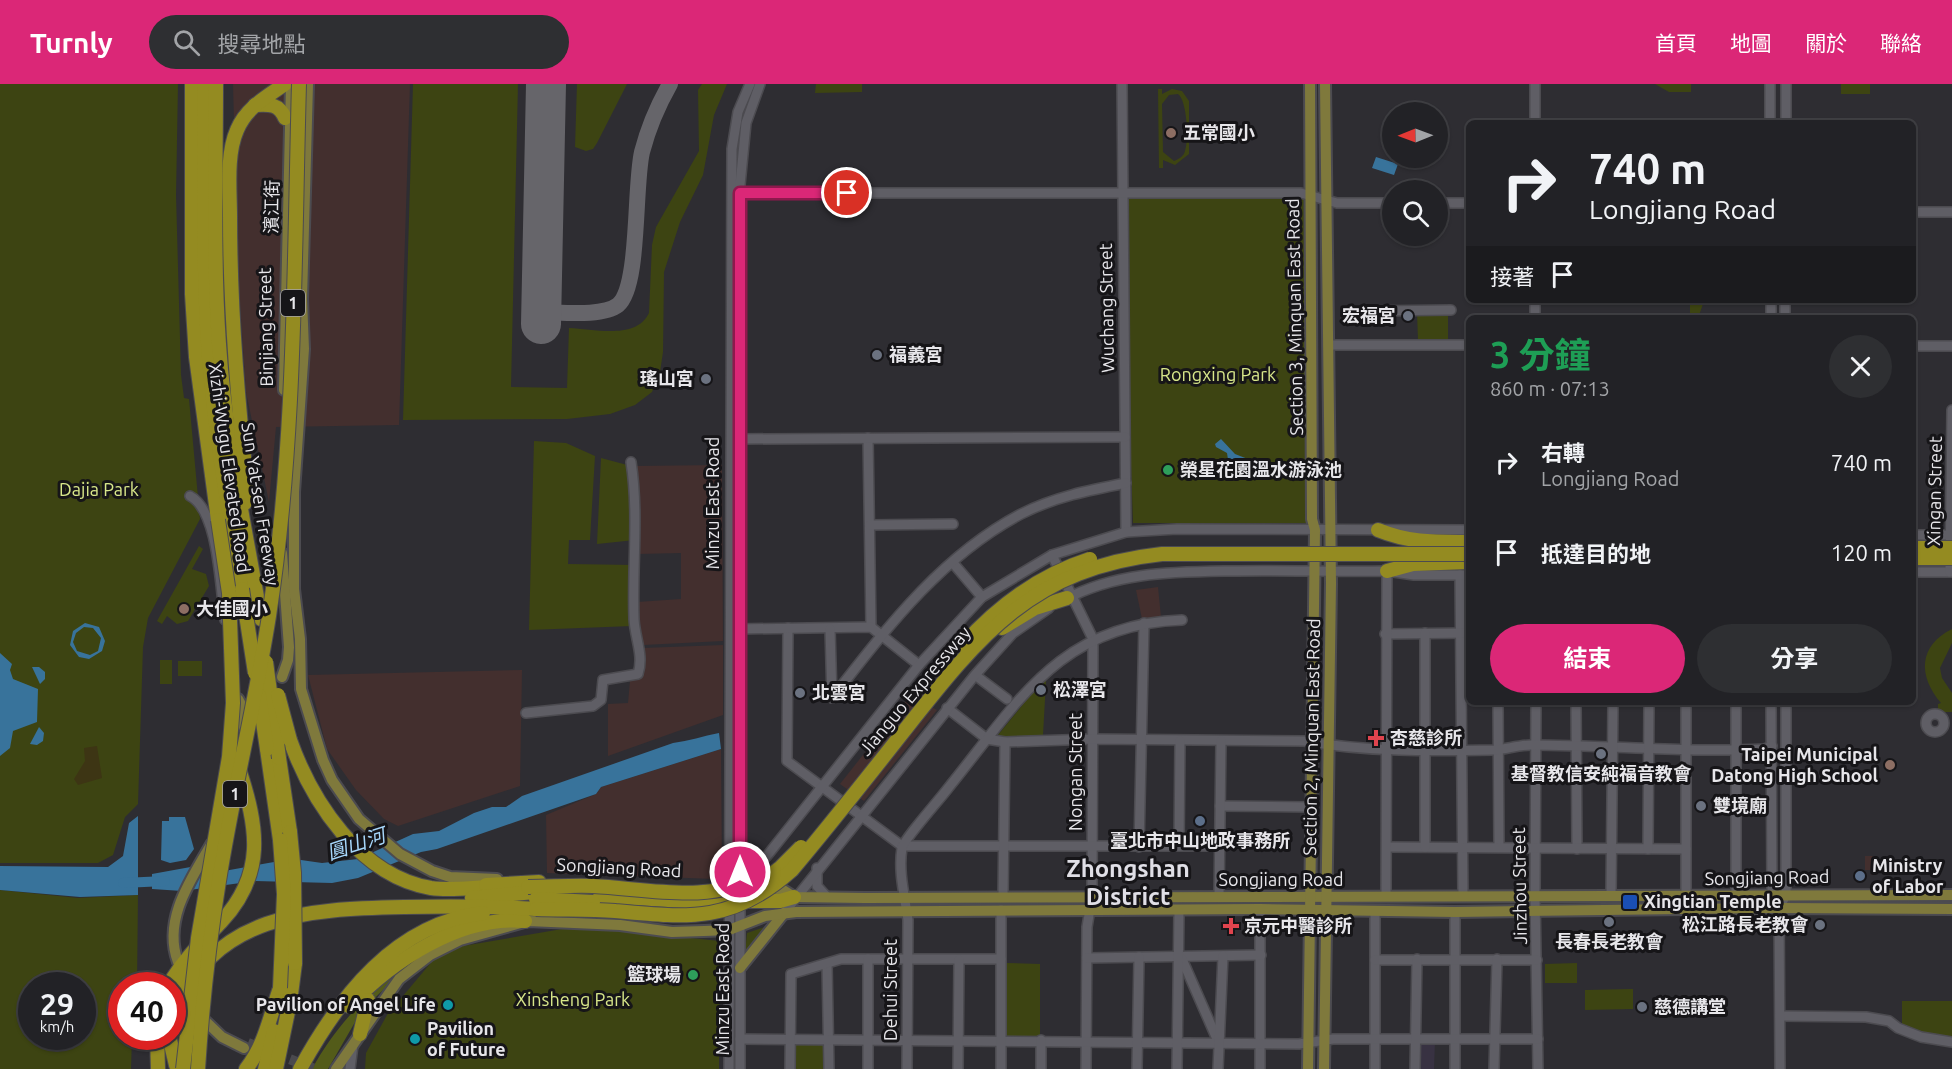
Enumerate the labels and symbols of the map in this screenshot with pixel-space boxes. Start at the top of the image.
north arrow [1382,102,1448,168]
place label: 五常國小 [1183,122,1255,142]
marker: 五常國小 [1164,126,1178,140]
pin [821,167,872,218]
street label: 濱江街 [261,180,281,234]
street label: Section 3, Minquan East Road [1282,198,1306,436]
street label: Wuchang Street [1095,243,1117,373]
street label: Binjiang Street [254,267,276,387]
road number: 1 [281,290,305,316]
place label: 宏福宮 [1342,305,1396,325]
marker: 宏福宮 [1401,309,1415,323]
place label: 福義宮 [889,344,943,364]
marker: 福義宮 [870,348,884,362]
street label: Xizhi-Wugu Elevated Road [205,362,255,574]
park label: Rongxing Park [1160,364,1276,384]
place label: 瑤山宮 [640,368,694,388]
marker: 瑤山宮 [699,372,713,386]
street label: Sun Yat-sen Freeway [238,421,284,587]
street label: Xingan Street [1923,436,1945,546]
street label: Minzu East Road [702,437,722,569]
place label: 榮星花園溫水游泳池 [1180,459,1342,479]
marker: 榮星花園溫水游泳池 [1161,463,1175,477]
park label: Dajia Park [59,479,139,499]
place label: 大佳國小 [196,598,268,618]
marker: 大佳國小 [177,602,191,616]
street label: Section 2, Minquan East Road [1299,618,1323,856]
street label: Jianguo Expressway [854,622,974,759]
place label: 松澤宮 [1053,679,1107,699]
place label: 北雲宮 [812,682,866,702]
marker: 松澤宮 [1034,683,1048,697]
marker: 北雲宮 [793,686,807,700]
street label: Nongan Street [1065,713,1085,831]
place label: 杏慈診所 [1390,727,1462,747]
marker: 杏慈診所 [1367,729,1385,747]
place label: Taipei Municipal Datong High School [1711,744,1879,785]
marker: 基督教信安純福音教會 [1594,747,1608,761]
marker: Taipei Municipal Datong High School [1883,758,1897,772]
place label: 基督教信安純福音教會 [1511,763,1692,783]
road number: 1 [223,781,247,807]
place label: 雙境廟 [1713,795,1767,815]
marker: 雙境廟 [1694,799,1708,813]
marker: 臺北市中山地政事務所 [1193,814,1207,828]
water label: 圓山河 [324,822,392,864]
street label: Jinzhou Street [1508,827,1530,945]
place label: 臺北市中山地政事務所 [1110,830,1290,850]
position arrow [708,840,772,904]
street label: Songjiang Road [556,854,682,880]
district label: Zhongshan District [1066,855,1190,910]
place label: Ministry of Labor [1872,855,1944,896]
street label: Songjiang Road [1704,866,1830,888]
street label: Songjiang Road [1219,869,1343,889]
marker: Ministry of Labor [1853,869,1867,883]
place label: Xingtian Temple [1644,891,1782,911]
marker: Xingtian Temple [1621,893,1639,911]
place label: 松江路長老教會 [1682,914,1809,934]
place label: 京元中醫診所 [1244,915,1352,935]
marker: 長春長老教會 [1602,915,1616,929]
marker: 京元中醫診所 [1222,917,1240,935]
marker: 松江路長老教會 [1813,918,1827,932]
street label: Minzu East Road [712,923,732,1055]
place label: 長春長老教會 [1555,931,1664,951]
street label: Dehui Street [880,939,900,1041]
place label: 籃球場 [627,964,681,984]
marker: 籃球場 [686,968,700,982]
speed limit sign: 40 [108,972,186,1050]
park label: Xinsheng Park [516,989,630,1009]
place label: Pavilion of Angel Life [256,994,436,1014]
place label: 慈德講堂 [1654,996,1726,1016]
marker: Pavilion of Angel Life [441,998,455,1012]
marker: 慈德講堂 [1635,1000,1649,1014]
place label: Pavilion of Future [427,1018,506,1059]
marker: Pavilion of Future [408,1032,422,1046]

